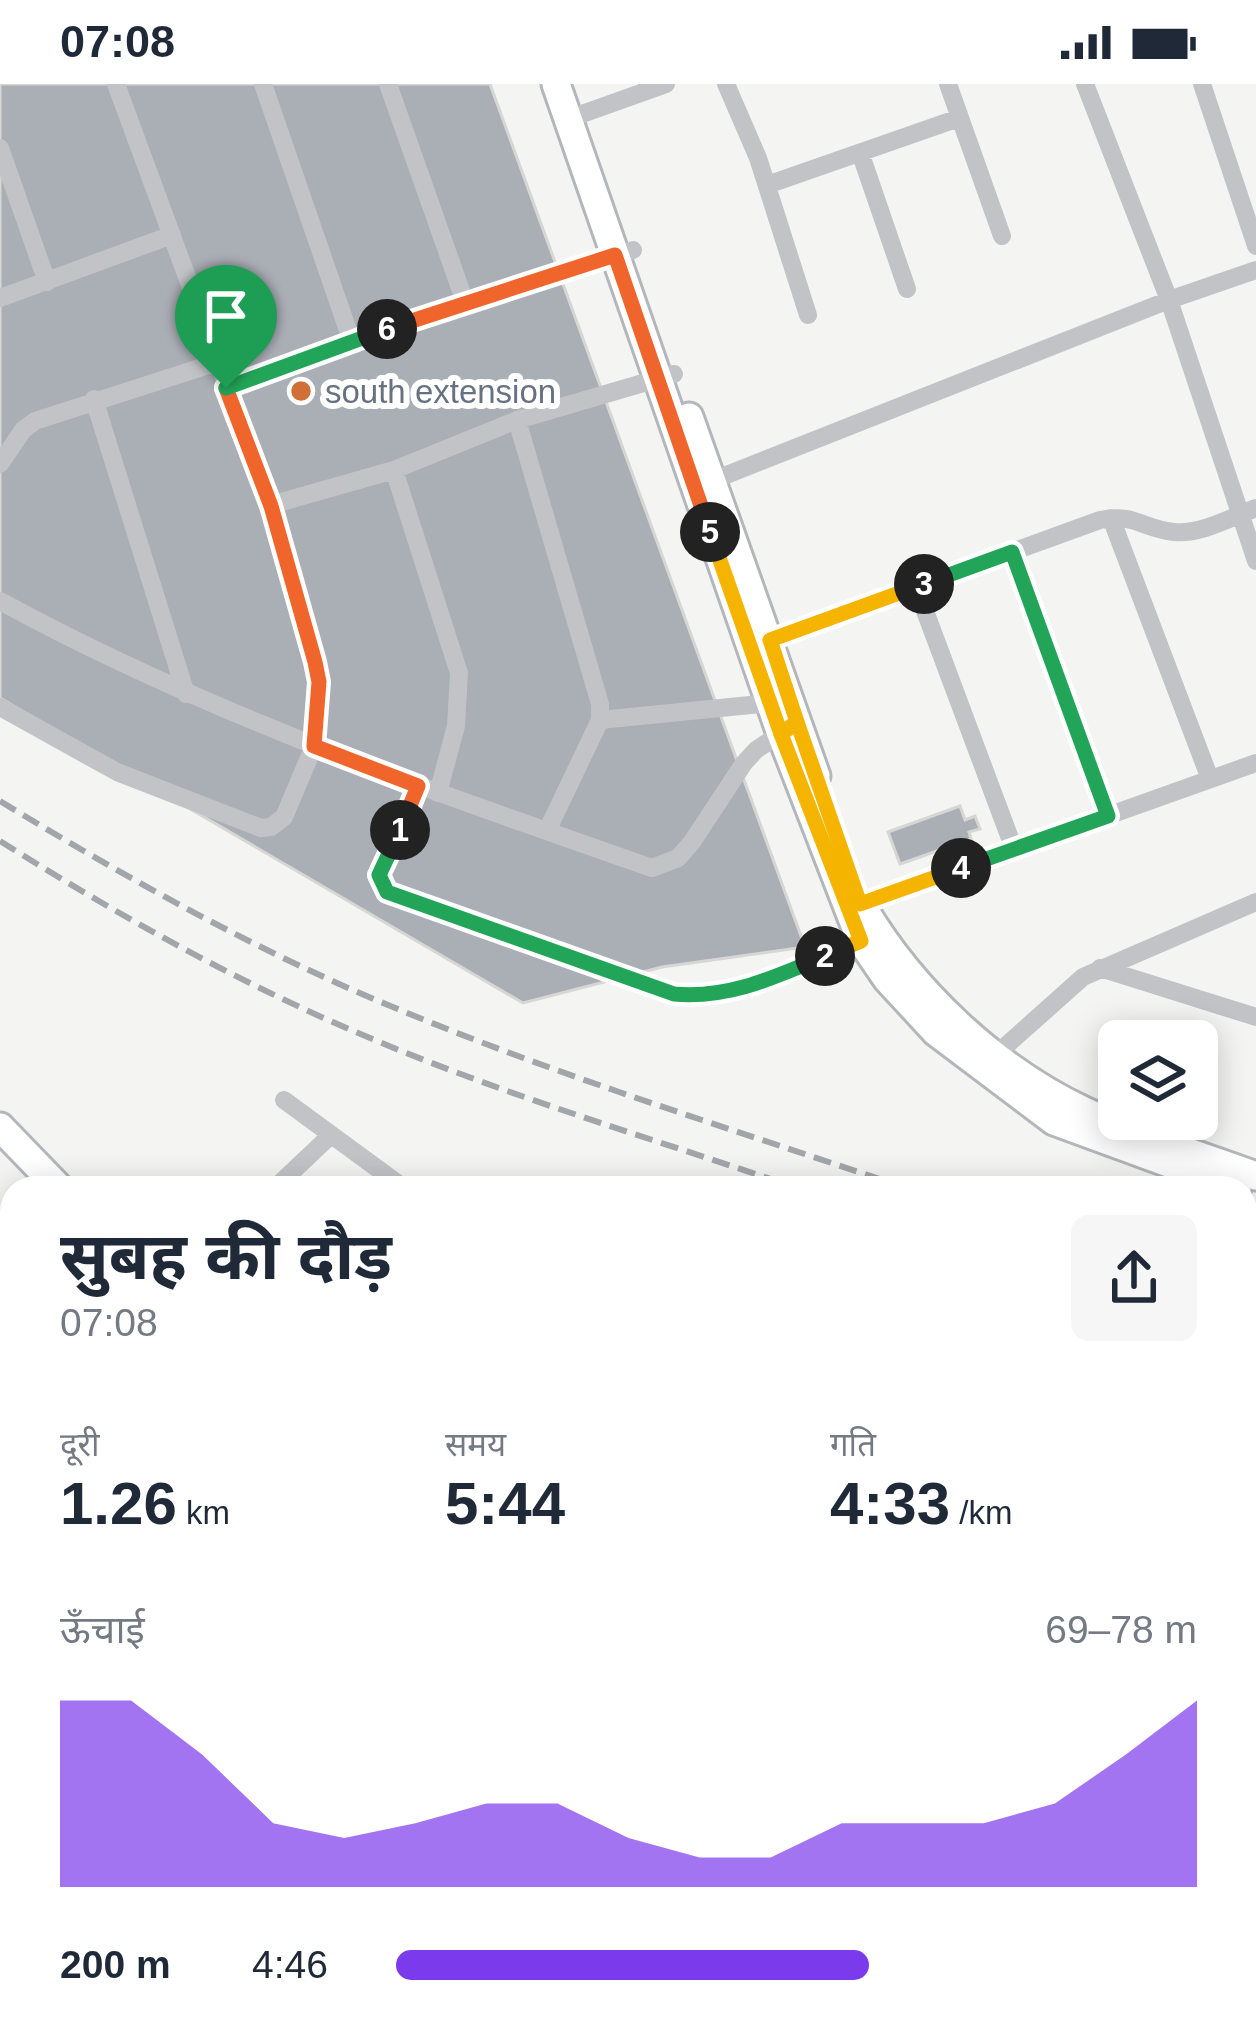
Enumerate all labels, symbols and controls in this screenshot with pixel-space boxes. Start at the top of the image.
text: 07:08 [60,16,175,67]
pin [175,265,277,388]
icon: arrive [193,283,259,349]
pin: 6 [357,299,417,359]
text: 6 [378,310,396,347]
place label: south extension [325,373,556,410]
marker: south extension [288,378,314,404]
pin: 5 [680,502,740,562]
text: 5 [701,513,719,550]
pin: 3 [894,554,954,614]
text: 3 [915,565,933,602]
pin: 1 [370,800,430,860]
text: 1 [391,811,409,848]
pin: 4 [931,838,991,898]
text: 4 [952,849,970,886]
pin: 2 [795,926,855,986]
text: 2 [816,937,834,974]
map controls [1098,1020,1218,1140]
button: layers [1098,1020,1218,1140]
button: share [1071,1215,1197,1341]
text: सुबह की दौड़ [60,1219,392,1293]
text: 07:08 [60,1301,158,1344]
text: दूरी [60,1426,100,1463]
text: समय [445,1426,506,1463]
text: गति [830,1426,876,1463]
text: 1.26 [60,1470,177,1537]
text: 5:44 [445,1470,565,1537]
text: 4:33 [830,1470,950,1537]
text: km [177,1494,230,1531]
text: /km [950,1494,1012,1531]
text: ऊँचाई [60,1608,145,1651]
text: 69–78 m [1045,1608,1197,1651]
text: 200 m [60,1943,171,1986]
text: 4:46 [252,1943,328,1986]

